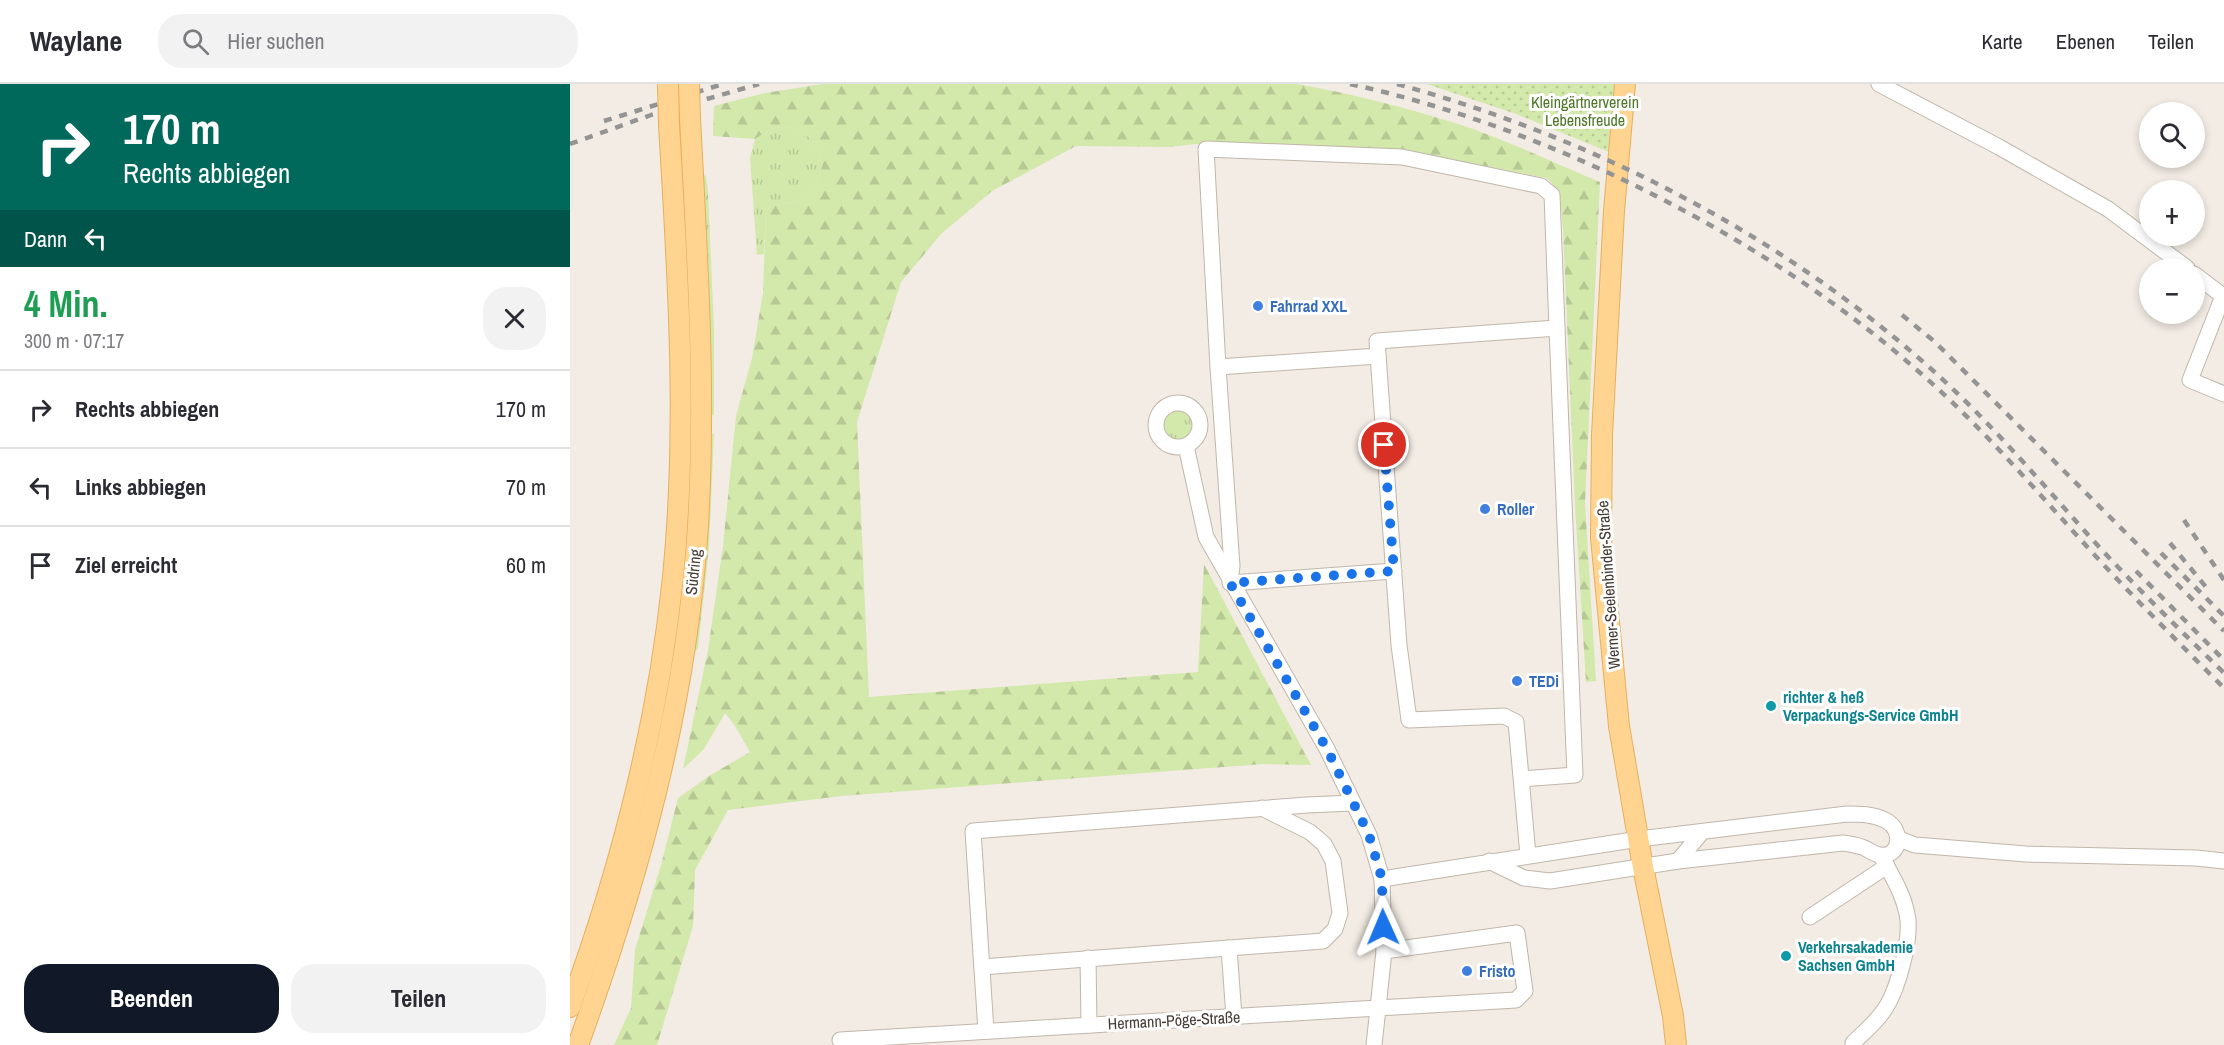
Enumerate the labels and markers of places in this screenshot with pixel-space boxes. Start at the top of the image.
place label: Fahrrad XXL [1270,295,1347,317]
marker: Fahrrad XXL [1251,299,1265,313]
pin [1358,419,1409,470]
place label: Roller [1497,498,1535,520]
marker: Roller [1478,502,1492,516]
place label: TEDi [1529,670,1559,692]
marker: TEDi [1510,674,1524,688]
place label: richter & heß Verpackungs-Service GmbH [1783,686,1959,726]
marker: richter & heß Verpackungs-Service GmbH [1764,699,1778,713]
place label: Verkehrsakademie Sachsen GmbH [1798,936,1913,976]
marker: Verkehrsakademie Sachsen GmbH [1779,949,1793,963]
place label: Fristo [1479,960,1515,982]
marker: Fristo [1460,964,1474,978]

